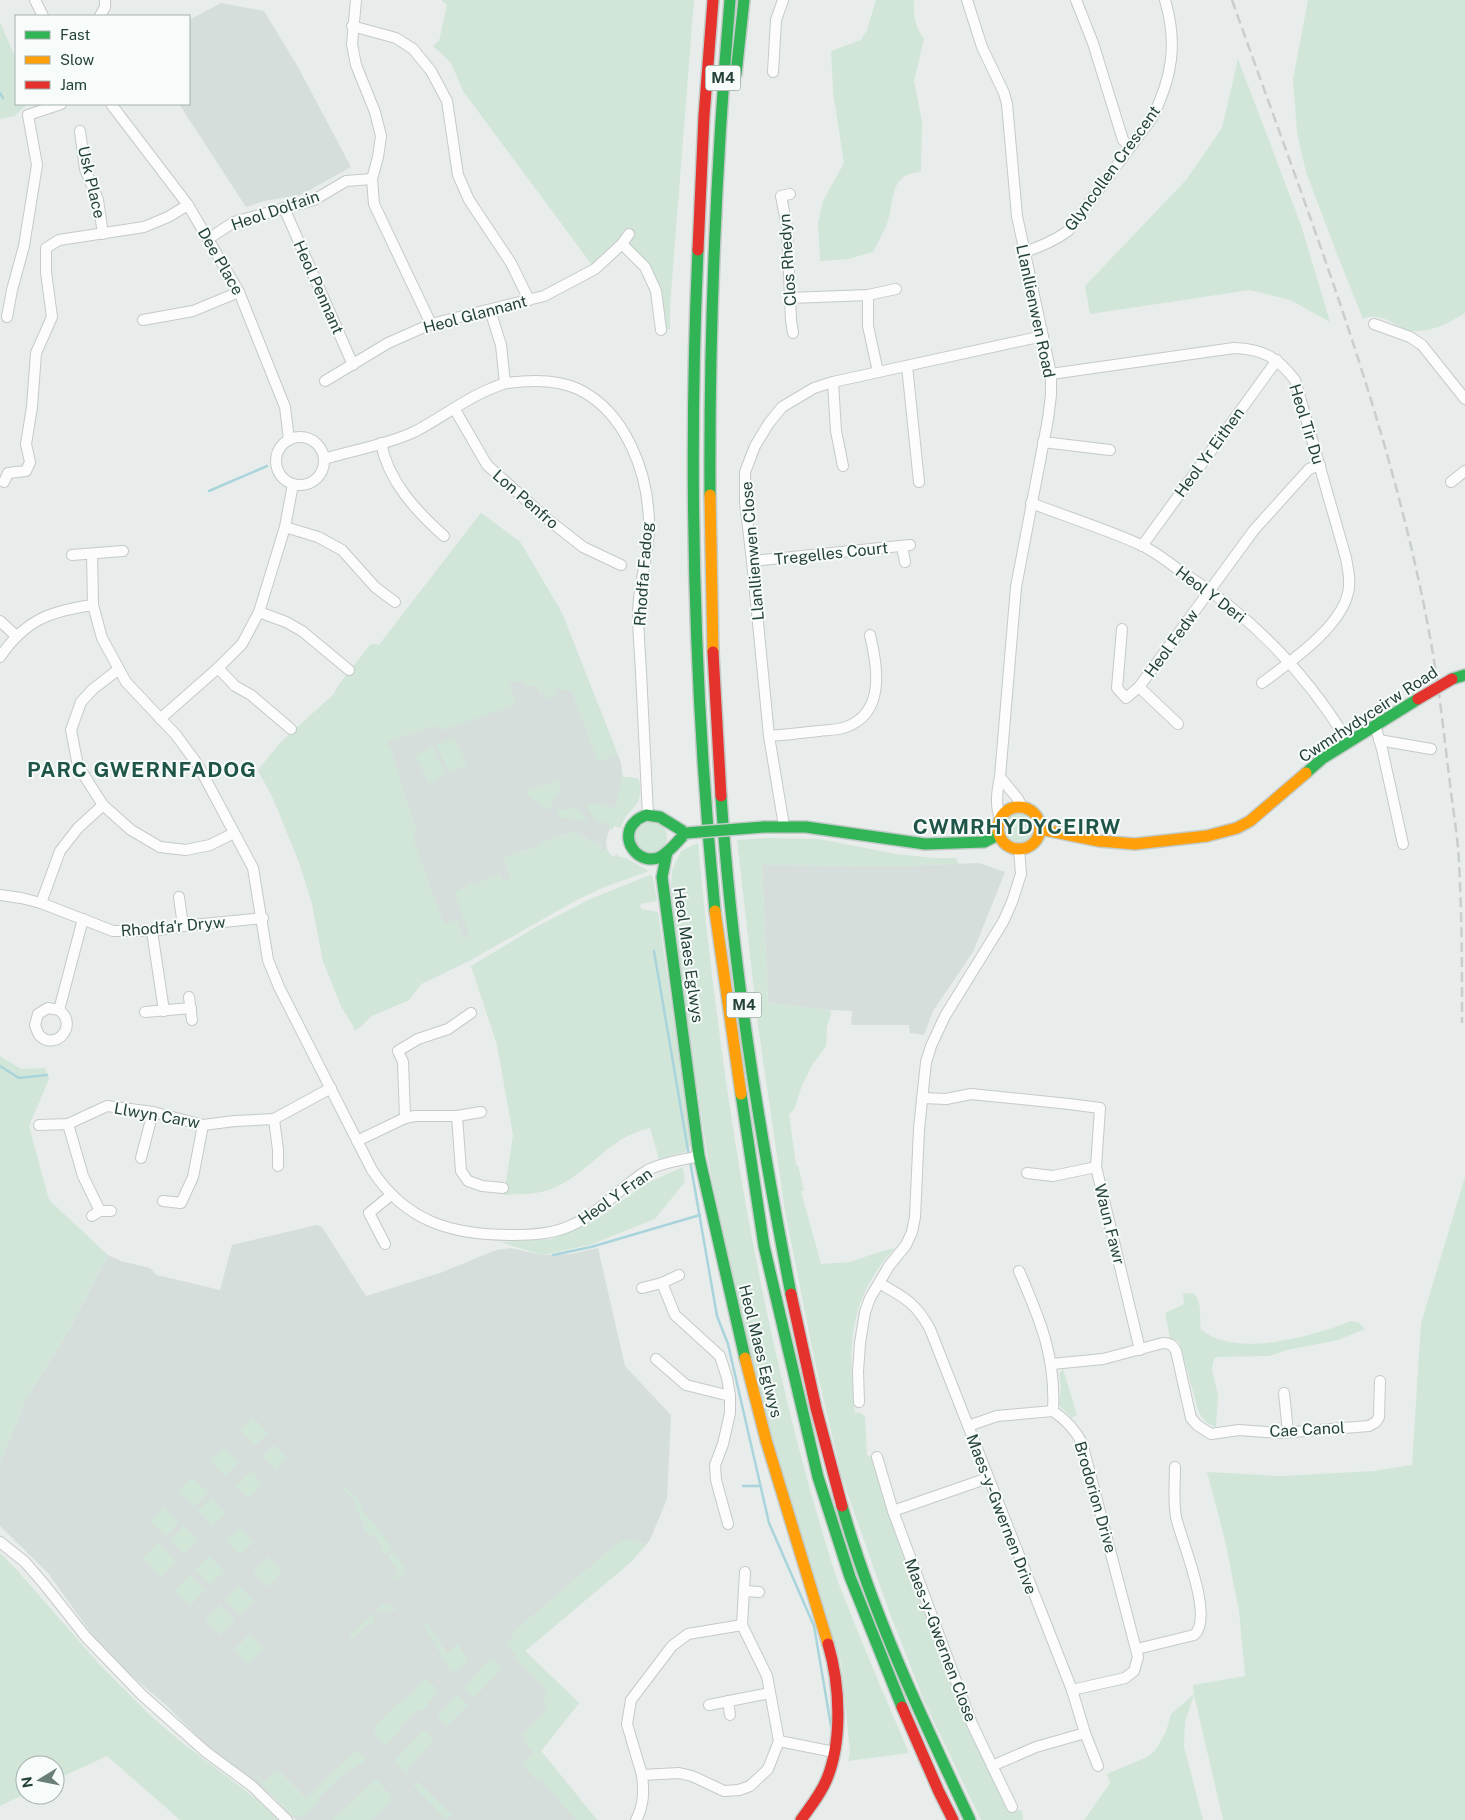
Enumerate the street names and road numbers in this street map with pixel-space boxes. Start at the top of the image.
road number: M4 [706,66,740,90]
street label: Glyncollen Crescent [1061,102,1164,235]
street label: Usk Place [74,144,109,220]
street label: Heol Dolfain [229,186,322,234]
street label: Clos Rhedyn [775,213,800,307]
street label: Dee Place [194,224,247,298]
street label: Heol Pennant [289,237,348,337]
street label: Llanllienwen Road [1012,243,1059,380]
street label: Heol Glannant [421,291,529,337]
street label: Heol Tir Du [1285,382,1328,467]
street label: Heol Yr Eithen [1171,404,1248,501]
street label: Lon Penfro [489,466,562,533]
street label: Llanllienwen Close [737,481,768,621]
street label: Rhodfa Fadog [630,521,657,627]
street label: Tregelles Court [773,538,889,569]
street label: Heol Y Deri [1172,562,1249,627]
street label: Heol Fedw [1140,605,1203,681]
street label: Cwmrhydyceirw Road [1295,663,1441,766]
street label: Heol Maes Eglwys [670,886,707,1024]
street label: Rhodfa'r Dryw [120,912,227,941]
road number: M4 [726,992,762,1018]
street label: Llwyn Carw [113,1099,202,1132]
street label: Heol Y Fran [575,1164,656,1229]
street label: Waun Fawr [1090,1182,1129,1266]
street label: Heol Maes Eglwys [735,1283,786,1420]
street label: Cae Canol [1269,1418,1345,1441]
street label: Maes-y-Gwernen Drive [962,1431,1041,1597]
street label: Brodorion Drive [1071,1439,1121,1555]
street label: Maes-y-Gwernen Close [901,1556,980,1725]

